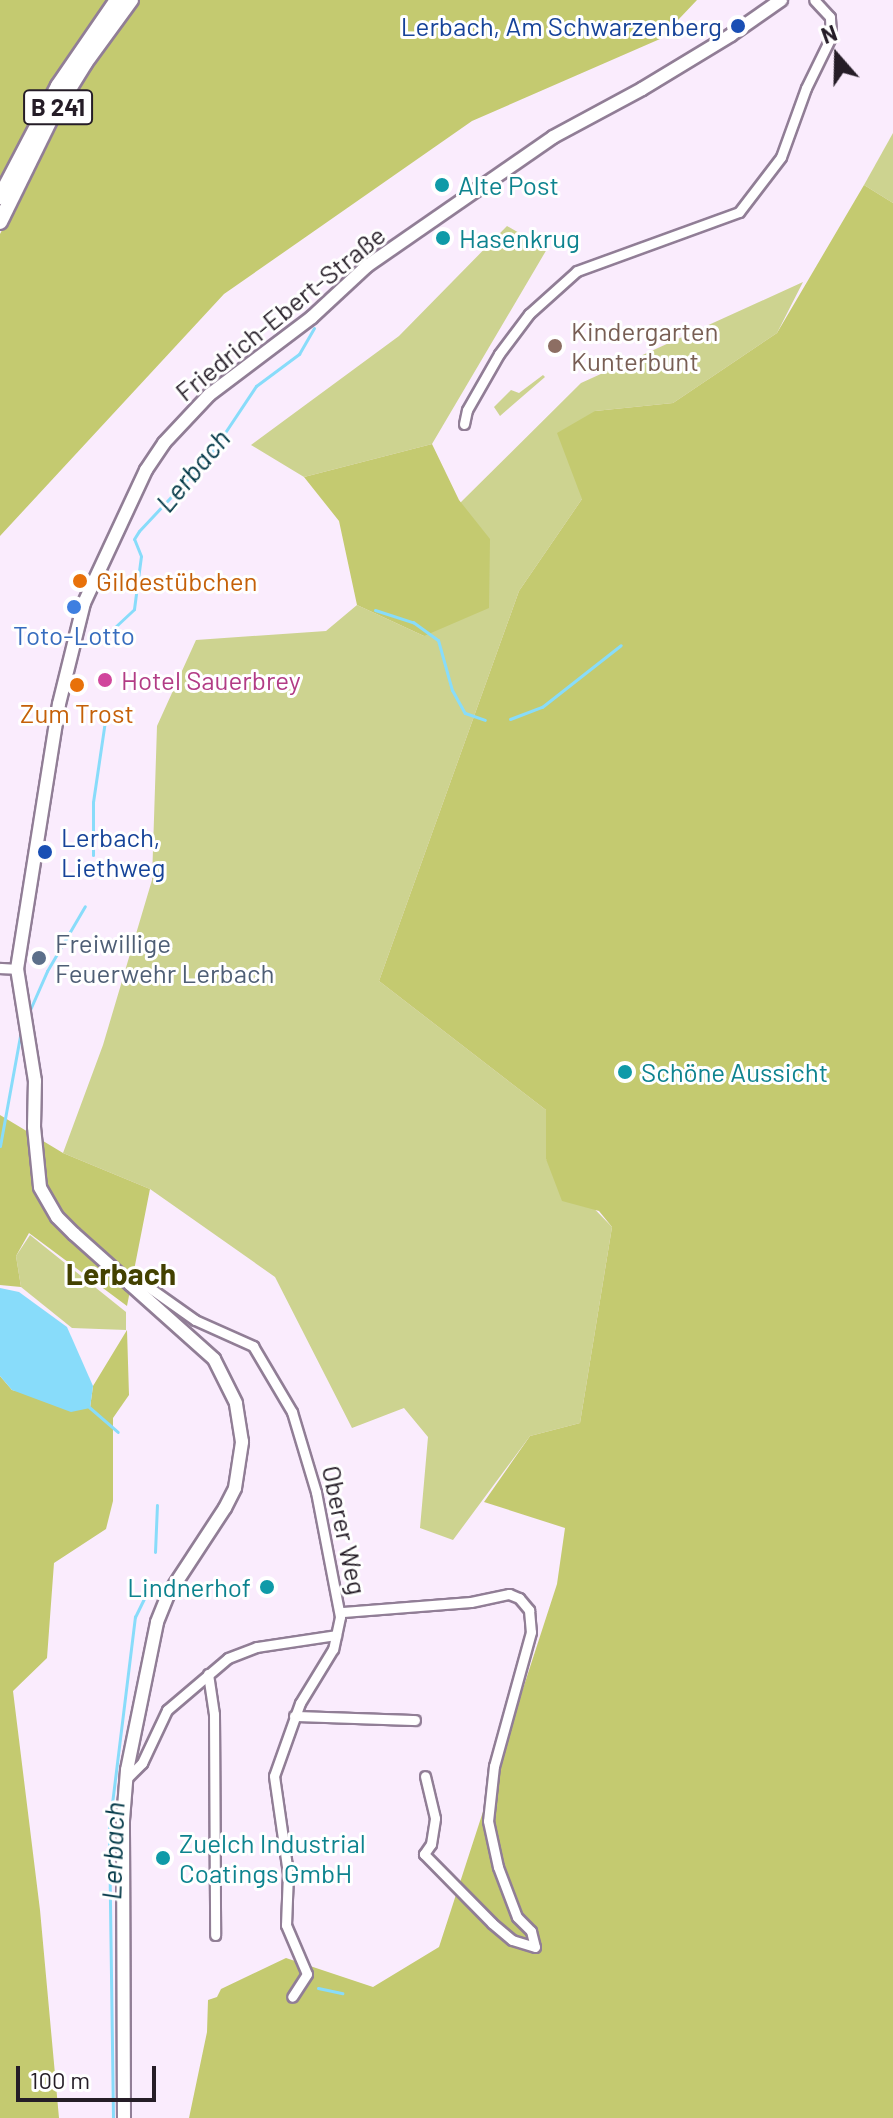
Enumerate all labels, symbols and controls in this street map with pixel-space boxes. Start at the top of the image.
place label: Lerbach, Am Schwarzenberg [401,10,722,42]
north arrow [797,16,877,96]
marker: Lerbach, Am Schwarzenberg [729,17,747,35]
text: N [817,19,840,48]
road number: B 241 [22,87,94,127]
place label: Alte Post [458,169,559,201]
marker: Alte Post [433,176,451,194]
street label: Friedrich-Ebert-Straße [169,219,391,407]
place label: Hasenkrug [459,222,580,254]
marker: Hasenkrug [434,229,452,247]
place label: Kindergarten Kunterbunt [571,315,719,376]
marker: Kindergarten Kunterbunt [546,337,564,355]
water label: Lerbach [148,422,236,518]
place label: Gildestübchen [96,565,258,597]
marker: Gildestübchen [71,572,89,590]
marker: Toto-Lotto [65,598,83,616]
place label: Toto-Lotto [13,619,135,651]
place label: Hotel Sauerbrey [121,664,301,696]
marker: Hotel Sauerbrey [96,671,114,689]
marker: Zum Trost [68,676,86,694]
place label: Zum Trost [20,697,134,729]
place label: Lerbach, Liethweg [61,821,165,882]
marker: Lerbach, Liethweg [36,843,54,861]
place label: Freiwillige Feuerwehr Lerbach [55,927,275,988]
marker: Freiwillige Feuerwehr Lerbach [30,949,48,967]
place label: Schöne Aussicht [641,1056,828,1088]
marker: Schöne Aussicht [616,1063,634,1081]
district label: Lerbach [66,1255,176,1291]
street label: Oberer Weg [316,1463,374,1597]
place label: Lindnerhof [127,1571,251,1603]
marker: Lindnerhof [258,1578,276,1596]
water label: Lerbach [93,1801,131,1901]
place label: Zuelch Industrial Coatings GmbH [179,1827,366,1888]
marker: Zuelch Industrial Coatings GmbH [154,1849,172,1867]
scale bar [20,2050,160,2100]
text: 100 m [30,2065,90,2094]

